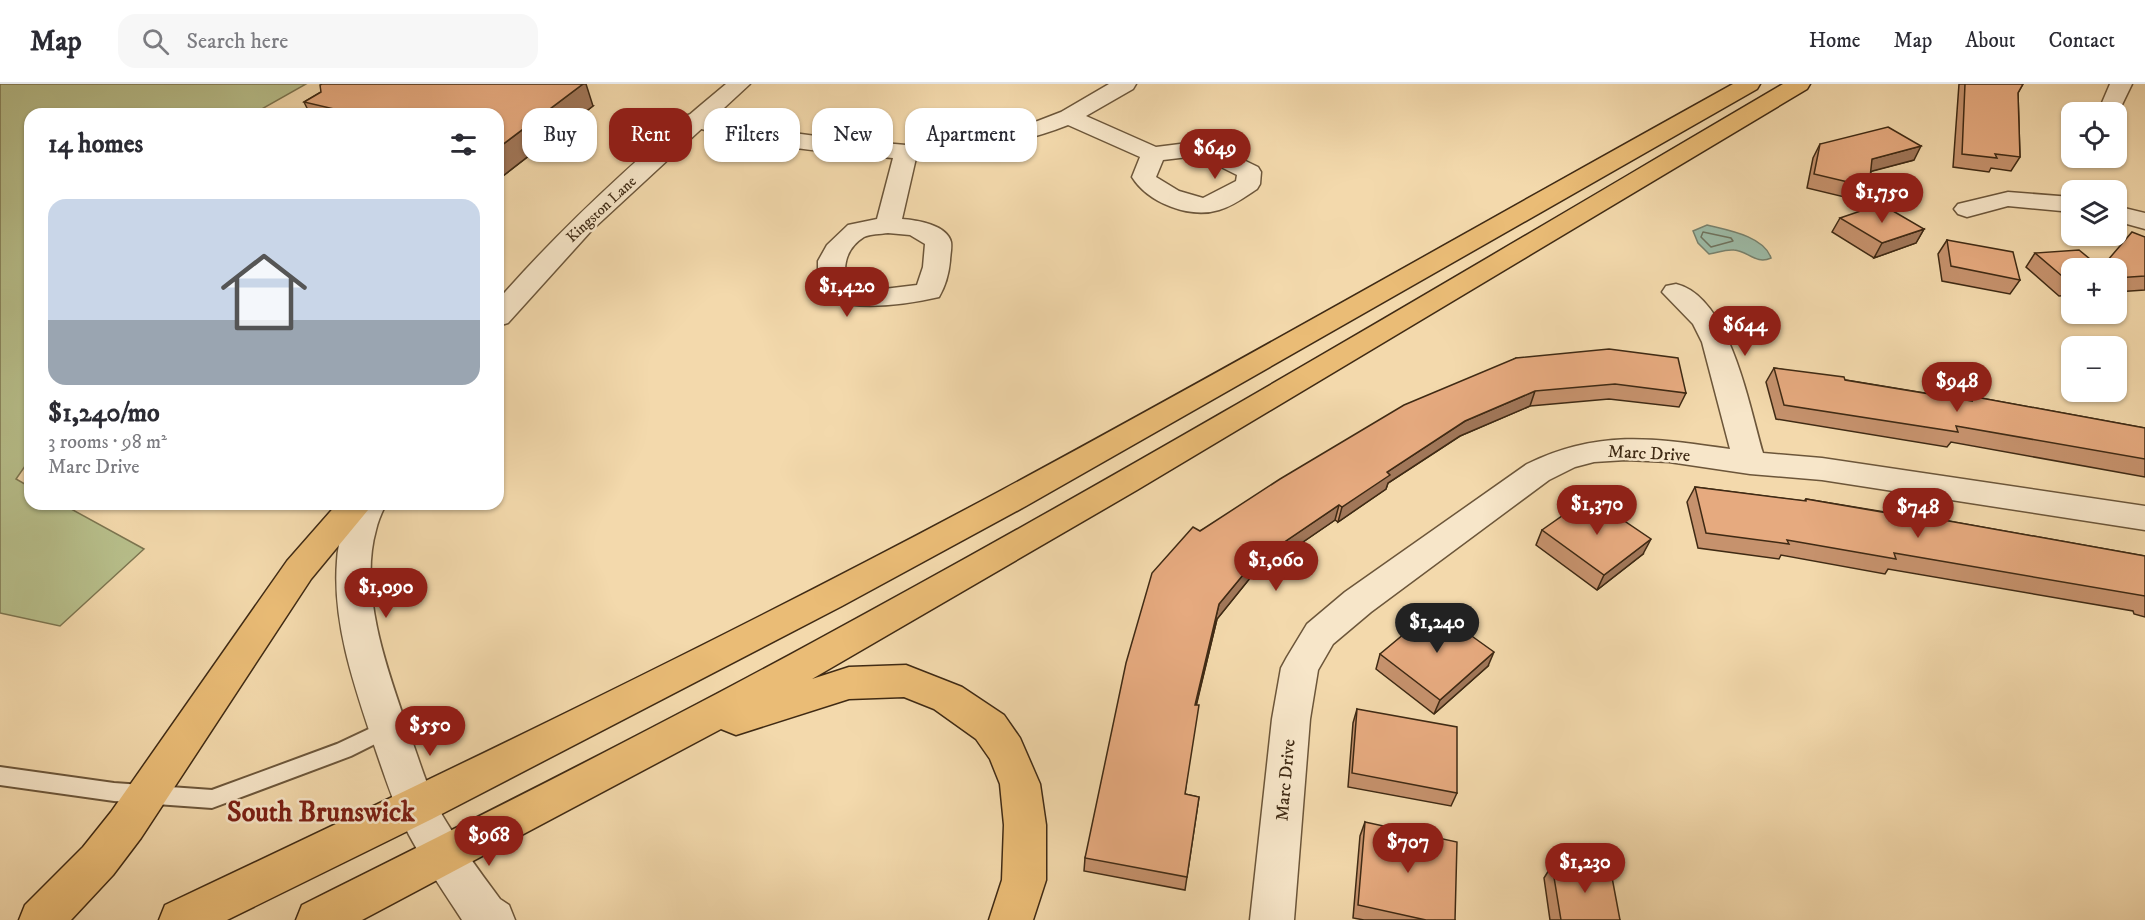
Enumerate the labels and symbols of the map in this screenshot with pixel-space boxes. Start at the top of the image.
pin: $649 [1179,129,1251,180]
street label: Kingston Lane [562,172,640,247]
pin: $1,750 [1833,173,1931,224]
pin: $1,420 [798,267,896,318]
pin: $644 [1709,306,1781,357]
pin: $948 [1921,362,1993,413]
street label: Marc Drive [1607,441,1691,467]
pin: $1,370 [1548,485,1646,536]
pin: $748 [1882,488,1954,539]
pin: $1,060 [1227,541,1325,592]
pin: $1,090 [337,568,435,619]
pin: $1,240 [1388,603,1486,654]
pin: $550 [394,706,466,757]
street label: Marc Drive [1271,738,1301,822]
district label: South Brunswick [227,795,416,830]
pin: $968 [453,816,525,867]
pin: $707 [1372,823,1444,874]
pin: $1,230 [1536,843,1634,894]

